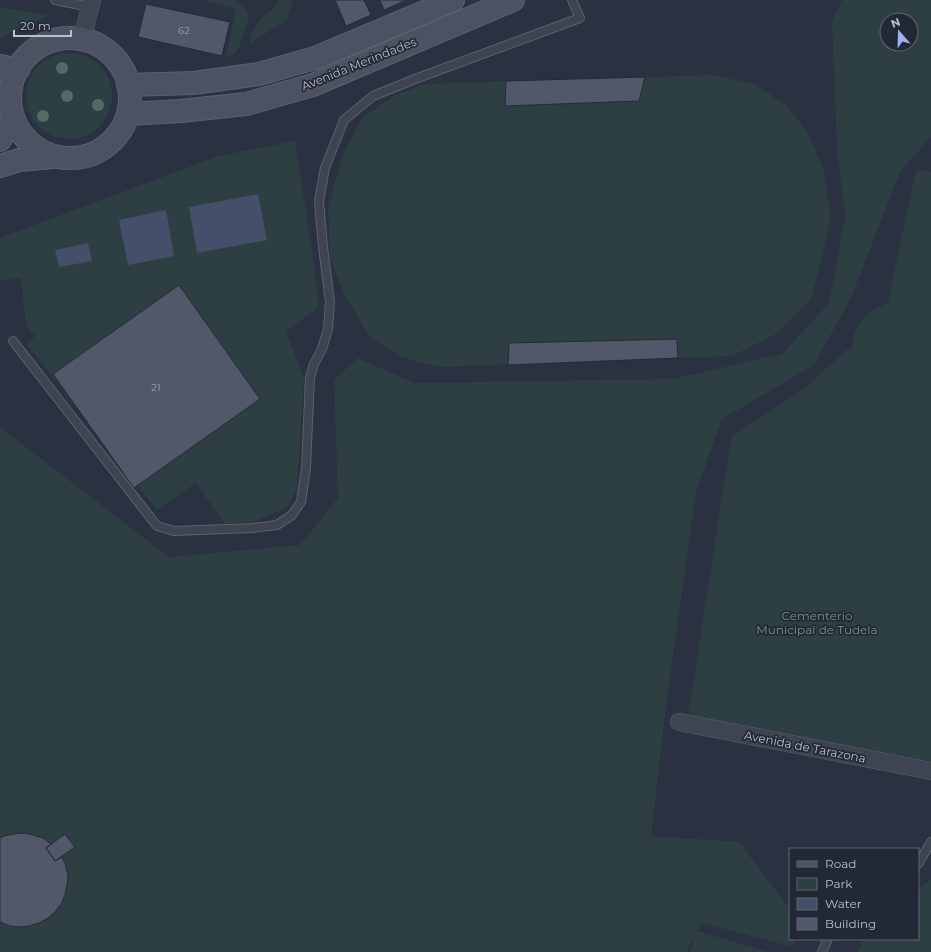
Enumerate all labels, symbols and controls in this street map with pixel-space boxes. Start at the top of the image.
scale bar [14,12,71,38]
north arrow [879,12,919,52]
text: N [889,15,902,31]
text: 20 m [20,18,51,33]
house number: 62 [178,24,190,37]
street label: Avenida Merindades [299,34,419,93]
house number: 21 [151,381,161,394]
park label: Cementerio Municipal de Tudela [756,608,878,637]
street label: Avenida de Tarazona [743,727,867,766]
legend [789,848,919,940]
text: Road [825,856,856,871]
text: Park [825,876,853,891]
text: Water [825,896,862,911]
text: Building [825,916,876,931]

